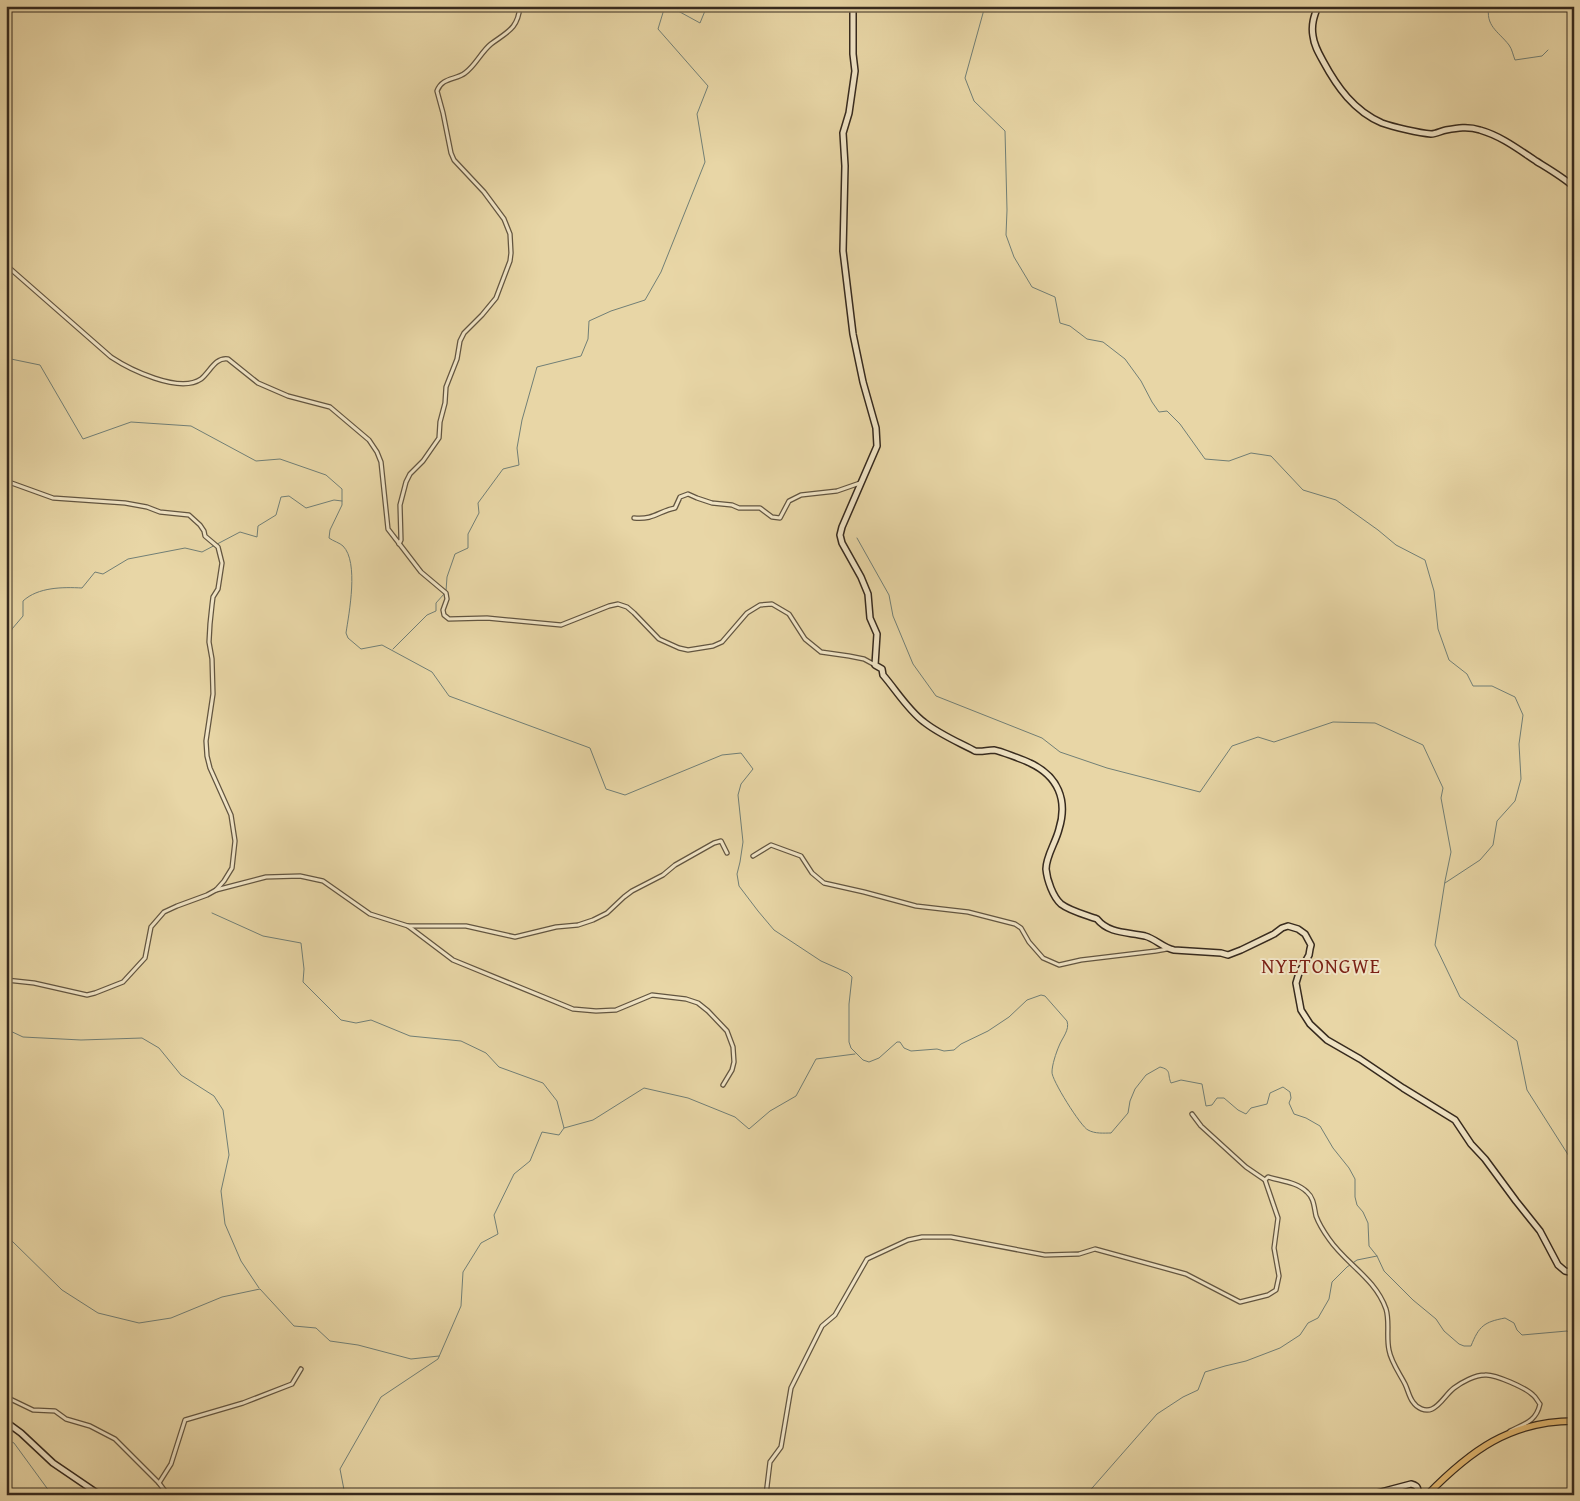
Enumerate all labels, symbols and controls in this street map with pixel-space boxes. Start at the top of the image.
district label: NYETONGWE [1261,951,1381,980]

